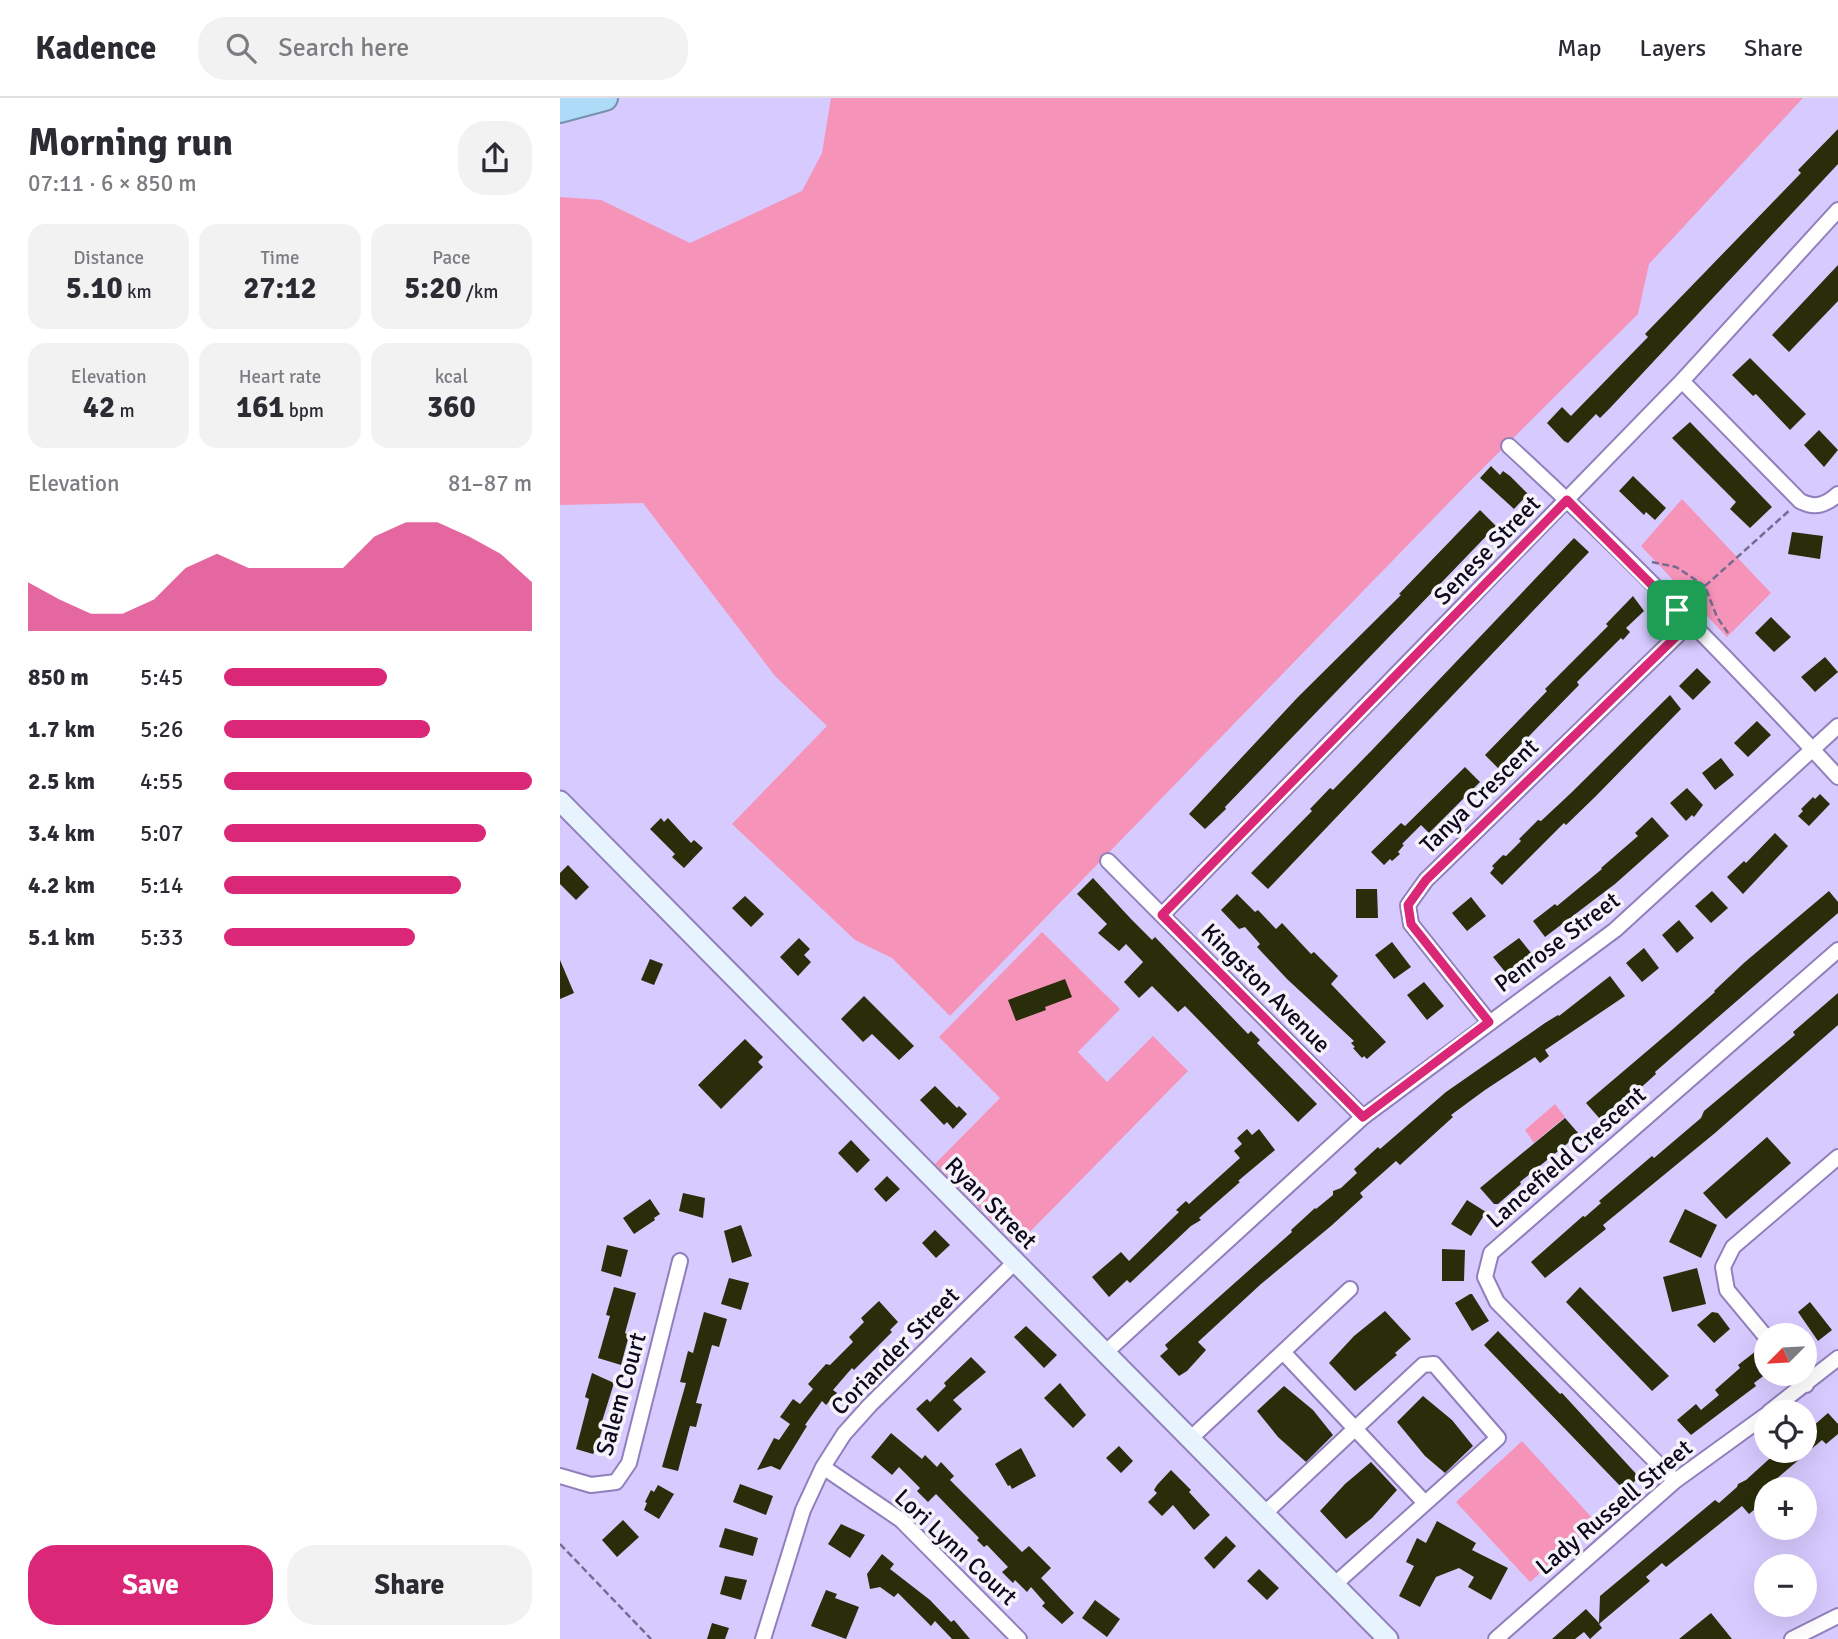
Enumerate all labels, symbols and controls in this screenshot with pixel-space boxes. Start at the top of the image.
search box [198,17,688,80]
text: Kadence [35,28,156,69]
icon: search [222,29,260,67]
text: Search here [278,32,409,64]
text: Map [1557,33,1602,63]
text: Layers [1640,33,1706,63]
text: Share [1744,33,1803,63]
text: Morning run [28,119,233,166]
button: share [458,121,532,195]
text: 07:11 · 6 × 850 m [28,169,197,198]
text: Distance [73,246,144,270]
text: Time [260,246,300,270]
text: Pace [432,246,470,270]
text: 5.10 [66,270,123,307]
text: 27:12 [243,270,317,307]
text: 5:20 [404,270,462,307]
text: km [123,280,152,304]
text: /km [462,280,498,304]
text: Elevation [71,365,147,389]
text: Heart rate [239,365,321,389]
text: kcal [435,365,468,389]
text: 42 [83,389,115,426]
text: 161 [236,389,285,426]
text: 360 [427,389,476,426]
text: m [115,399,135,423]
text: bpm [285,399,324,423]
text: Elevation [28,469,120,498]
text: 81–87 m [448,469,532,498]
street label: Senese Street [1427,489,1547,611]
pin [1647,580,1707,640]
icon: arrive [1658,591,1696,629]
text: 850 m [28,663,89,692]
text: 5:45 [140,663,183,692]
text: 1.7 km [28,715,95,744]
text: 5:26 [140,715,183,744]
street label: Tanya Crescent [1413,732,1545,860]
text: 2.5 km [28,767,95,796]
text: 4:55 [140,767,183,796]
text: 3.4 km [28,819,95,848]
text: 5:07 [140,819,183,848]
text: 4.2 km [28,871,95,900]
text: 5:14 [140,871,183,900]
street label: Penrose Street [1488,885,1626,999]
street label: Kingston Avenue [1195,917,1337,1059]
text: 5.1 km [28,923,95,952]
text: 5:33 [140,923,183,952]
street label: Lancefield Crescent [1480,1080,1652,1234]
street label: Ryan Street [939,1151,1043,1255]
street label: Coriander Street [825,1281,965,1421]
north arrow [1754,1323,1816,1386]
map controls [1754,1323,1817,1617]
street label: Salem Court [589,1329,653,1459]
button: locate [1754,1400,1817,1463]
street label: Lady Russell Street [1530,1433,1698,1581]
button: + [1754,1477,1817,1540]
street label: Lori Lynn Court [888,1482,1024,1612]
button: Save [28,1545,273,1625]
button: Share [287,1545,532,1625]
button: − [1754,1554,1817,1617]

